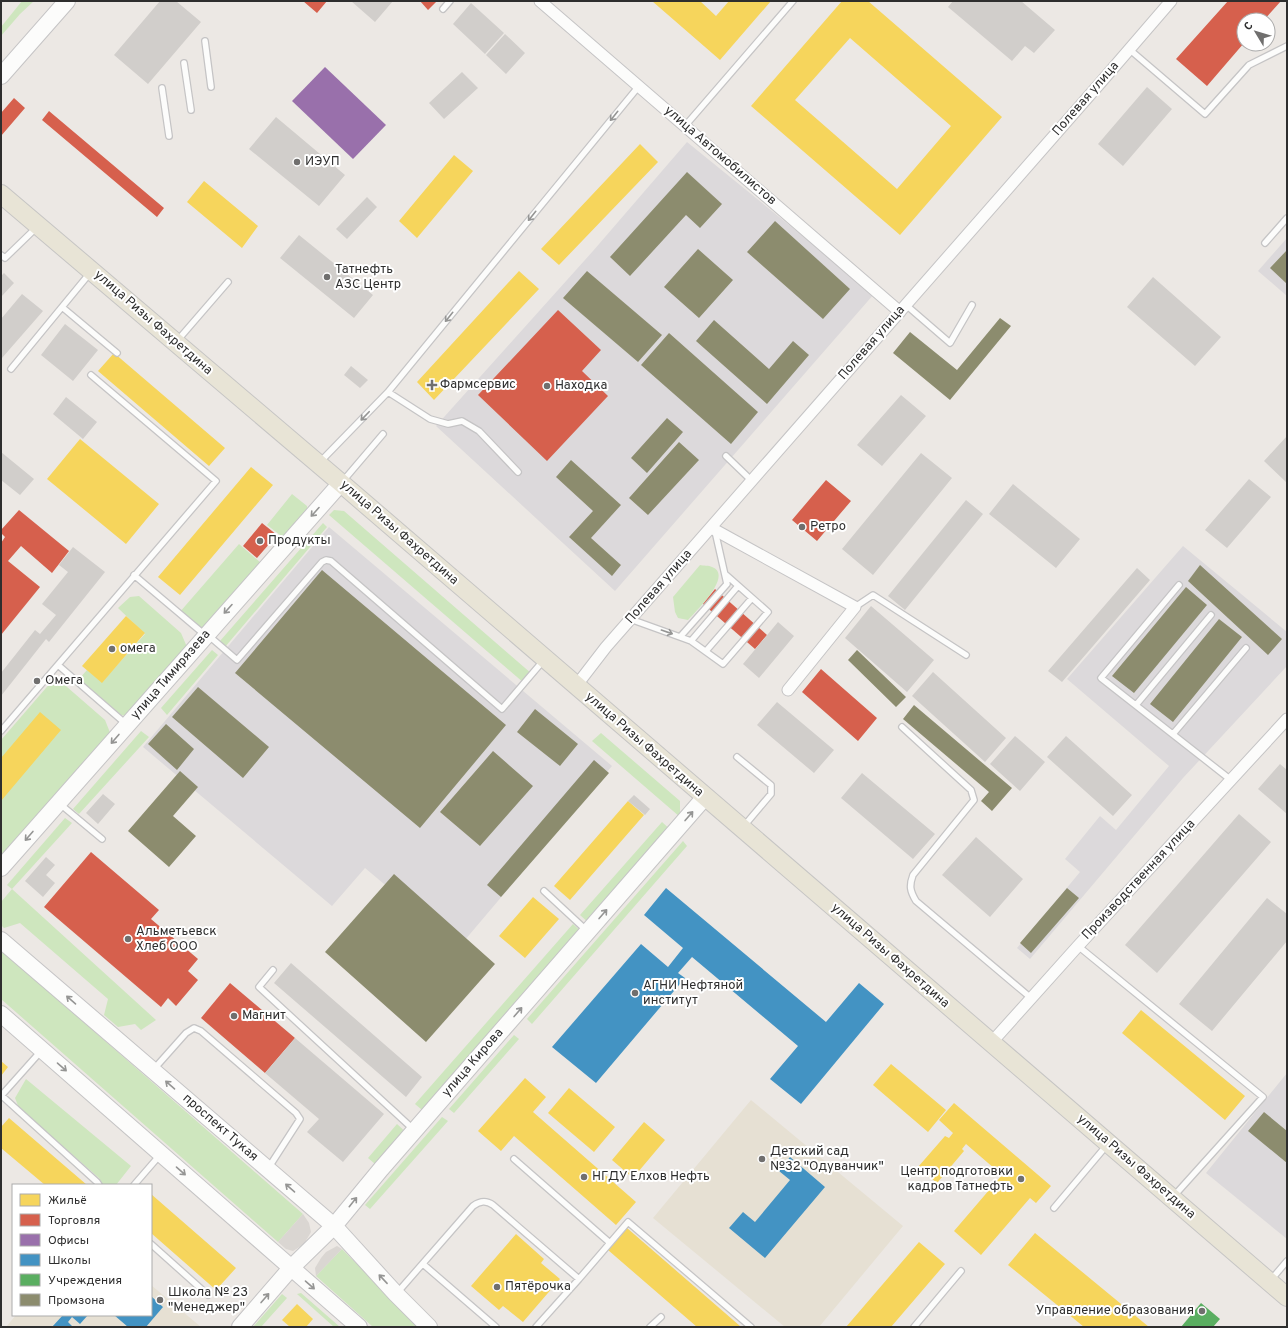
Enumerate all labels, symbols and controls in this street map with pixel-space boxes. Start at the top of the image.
north arrow [1236,12,1276,52]
text: С [1241,19,1257,34]
street label: Полевая улица [1049,59,1123,139]
street label: улица Автомобилистов [661,103,779,209]
one-way arrow [610,111,619,121]
place label: ИЭУП [305,154,340,170]
marker: ИЭУП [292,157,302,167]
one-way arrow [527,211,536,222]
place label: Татнефть АЗС Центр [335,262,401,293]
street label: улица Ризы Фахретдина [91,267,215,379]
marker: Татнефть АЗС Центр [322,272,332,282]
street label: Полевая улица [835,303,909,383]
one-way arrow [445,311,454,322]
place label: Фармсервис [440,377,516,393]
place label: Находка [555,378,607,394]
marker: Фармсервис [427,380,437,390]
marker: Находка [542,381,552,391]
one-way arrow [360,410,369,421]
street label: улица Ризы Фахретдина [337,477,461,589]
one-way arrow [311,507,320,517]
place label: Ретро [810,519,846,535]
marker: Ретро [797,522,807,532]
place label: Продукты [268,533,331,549]
marker: Продукты [255,536,265,546]
street label: Полевая улица [622,547,696,627]
one-way arrow [224,604,233,614]
street label: улица Тимирязева [128,627,214,723]
one-way arrow [661,629,674,636]
place label: омега [120,641,156,657]
marker: омега [107,644,117,654]
place label: Омега [45,673,83,689]
marker: Омега [32,676,42,686]
street label: улица Ризы Фахретдина [582,689,706,801]
one-way arrow [111,733,120,743]
one-way arrow [684,810,693,821]
street label: Производственная улица [1079,817,1199,943]
one-way arrow [24,831,34,841]
street label: улица Ризы Фахретдина [828,900,952,1012]
one-way arrow [599,908,608,919]
place label: Альметьевск Хлеб ООО [136,924,217,955]
marker: Альметьевск Хлеб ООО [123,934,133,944]
place label: АГНИ Нефтяной институт [643,978,743,1009]
marker: АГНИ Нефтяной институт [630,988,640,998]
one-way arrow [66,996,77,1005]
one-way arrow [514,1006,523,1017]
place label: Магнит [242,1008,286,1024]
marker: Магнит [229,1011,239,1021]
street label: улица Кирова [439,1025,507,1101]
one-way arrow [57,1062,67,1071]
one-way arrow [165,1081,175,1090]
street label: проспект Тукая [179,1091,261,1165]
street label: улица Ризы Фахретдина [1074,1111,1198,1223]
place label: Детский сад №32 "Одуванчик" [770,1144,884,1175]
marker: Детский сад №32 "Одуванчик" [757,1154,767,1164]
place label: Центр подготовки кадров Татнефть [900,1164,1013,1195]
one-way arrow [176,1166,186,1176]
place label: НГДУ Елхов Нефть [592,1169,710,1185]
marker: НГДУ Елхов Нефть [579,1172,589,1182]
marker: Центр подготовки кадров Татнефть [1016,1174,1026,1184]
legend [12,1184,152,1316]
one-way arrow [284,1184,295,1193]
text: Жильё [48,1193,87,1209]
one-way arrow [349,1196,357,1207]
text: Торговля [48,1213,100,1229]
text: Офисы [48,1233,89,1249]
text: Школы [48,1253,91,1269]
text: Учреждения [48,1273,122,1289]
one-way arrow [378,1274,387,1284]
place label: Пятёрочка [505,1279,571,1295]
one-way arrow [305,1280,315,1289]
marker: Пятёрочка [492,1282,502,1292]
place label: Школа № 23 "Менеджер" [168,1285,248,1316]
one-way arrow [261,1292,270,1303]
text: Промзона [48,1293,105,1309]
marker: Школа № 23 "Менеджер" [155,1295,165,1305]
place label: Управление образования [1036,1303,1194,1319]
marker: Управление образования [1197,1306,1207,1316]

